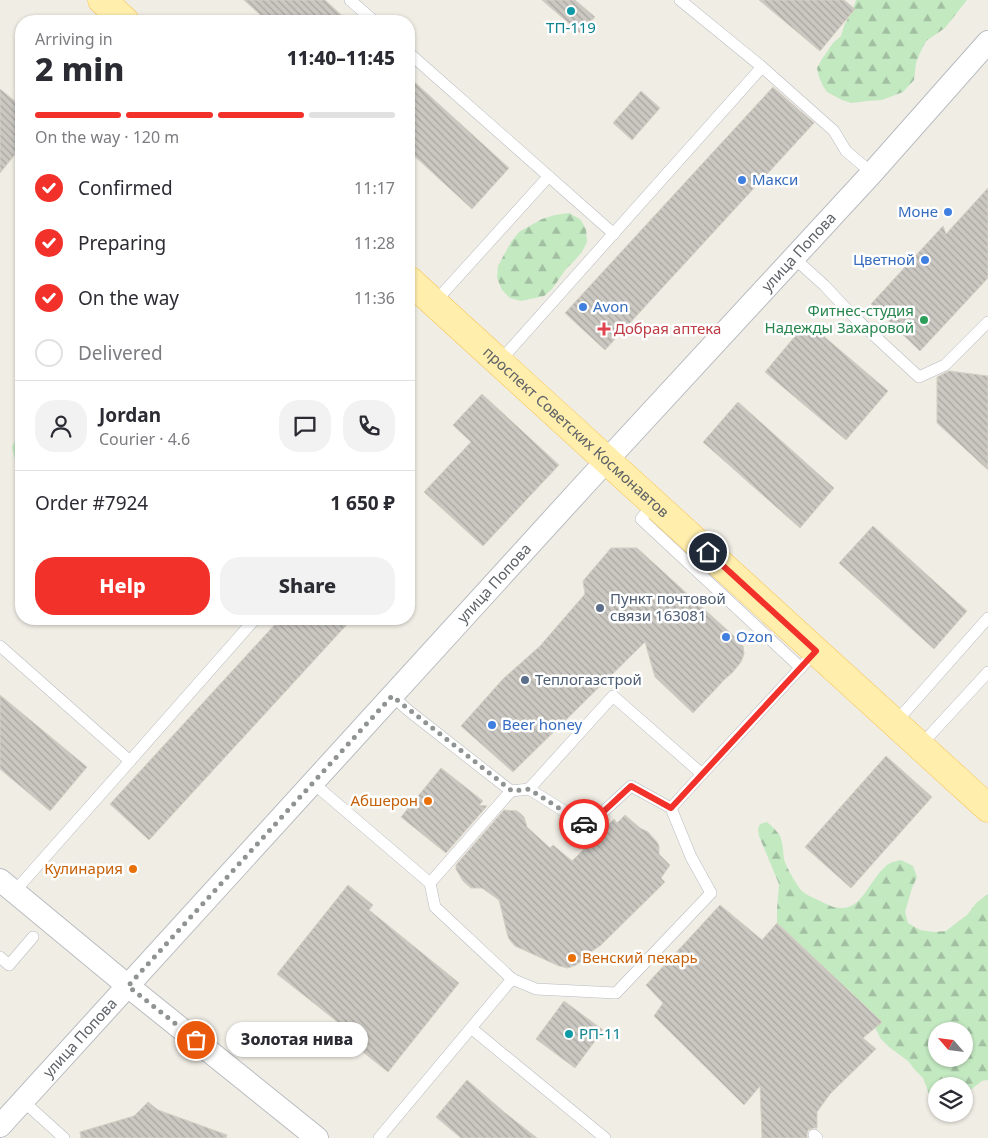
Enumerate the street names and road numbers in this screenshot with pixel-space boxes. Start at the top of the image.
street label: улица Попова [757,208,840,295]
street label: проспект Советских Космонавтов [479,342,674,521]
street label: улица Попова [452,539,535,627]
street label: улица Попова [38,993,121,1082]

